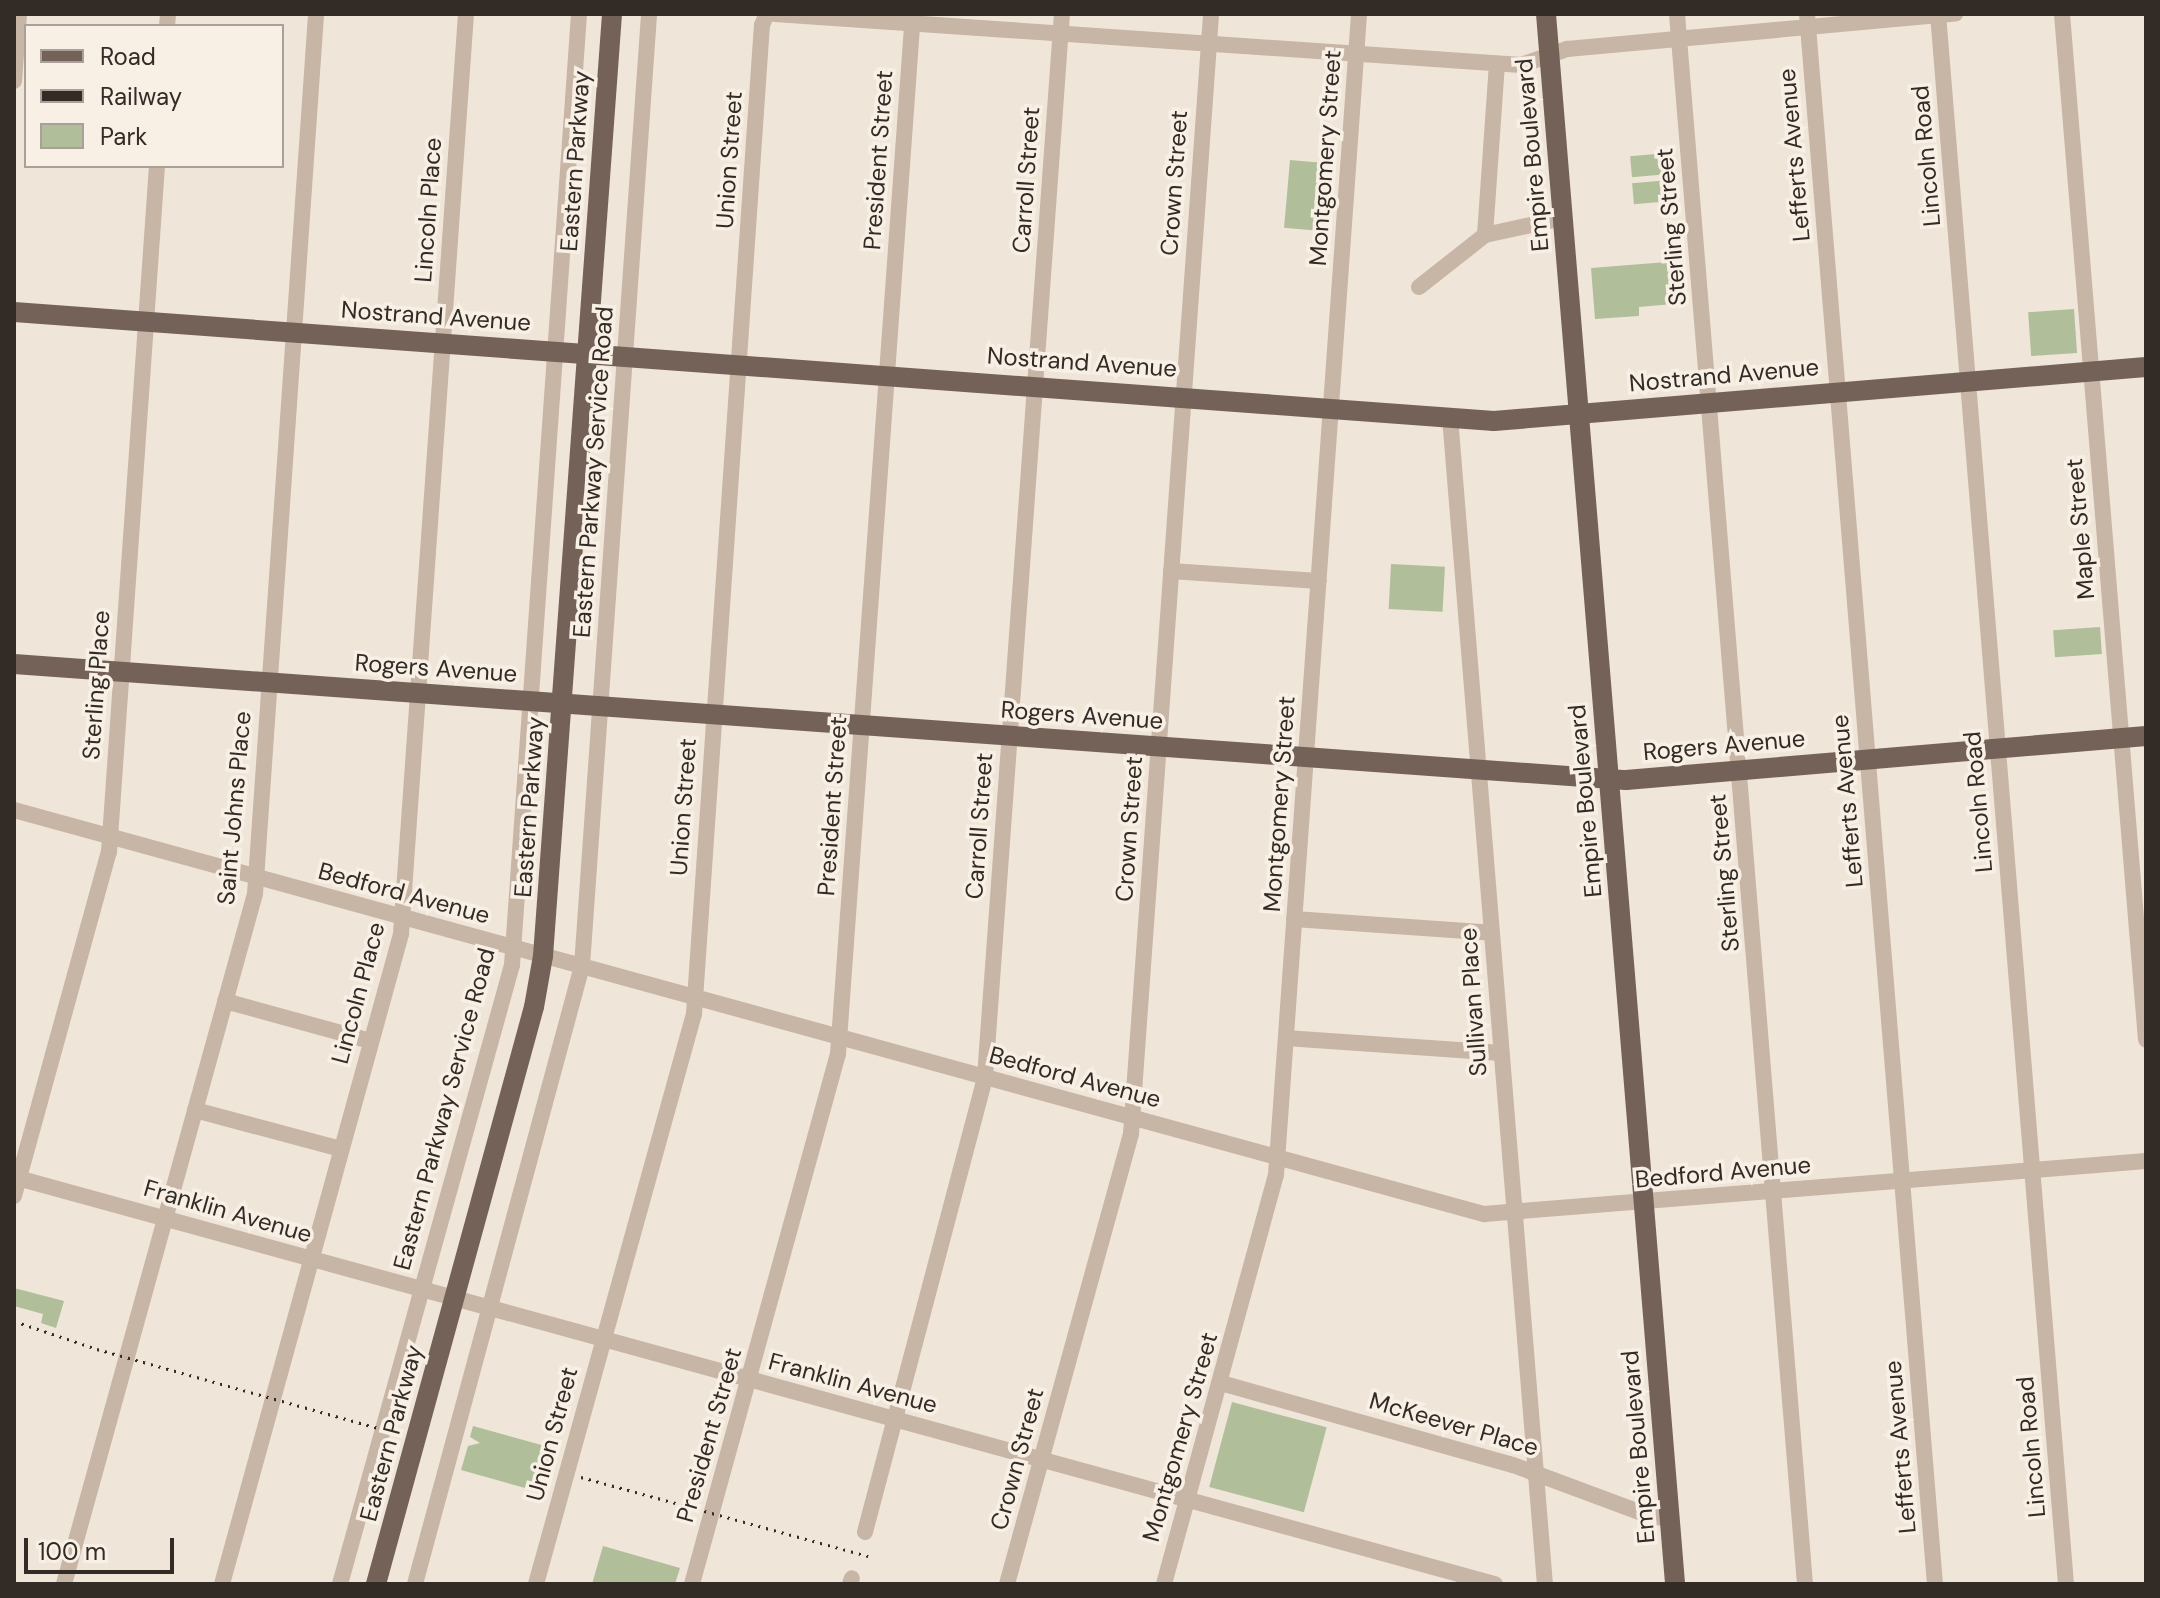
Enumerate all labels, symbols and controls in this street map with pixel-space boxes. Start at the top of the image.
legend [24,24,284,168]
text: Road [100,41,156,72]
street label: Montgomery Street [1303,49,1347,267]
street label: Empire Boulevard [1509,57,1555,253]
street label: Lefferts Avenue [1772,67,1816,243]
street label: President Street [857,69,899,251]
street label: Eastern Parkway [554,70,596,252]
text: Railway [100,81,182,112]
street label: Lincoln Road [1905,84,1947,228]
street label: Union Street [710,90,748,230]
street label: Carroll Street [1007,106,1045,254]
street label: Crown Street [1155,109,1193,257]
text: Park [100,121,147,152]
street label: Lincoln Place [409,137,447,283]
street label: Sterling Street [1650,147,1692,307]
street label: Nostrand Avenue [340,295,532,337]
street label: Eastern Parkway Service Road [567,305,619,639]
street label: Nostrand Avenue [986,341,1178,383]
street label: Nostrand Avenue [1628,352,1820,398]
street label: Maple Street [2059,457,2101,601]
street label: Sterling Place [76,609,116,761]
street label: Rogers Avenue [354,648,518,688]
street label: Rogers Avenue [1000,695,1164,735]
street label: Montgomery Street [1257,695,1301,913]
street label: Empire Boulevard [1562,703,1608,899]
street label: Saint Johns Place [211,710,257,906]
street label: Lefferts Avenue [1825,713,1869,889]
street label: President Street [811,715,853,897]
street label: Eastern Parkway [508,716,550,898]
street label: Rogers Avenue [1642,724,1806,766]
street label: Lincoln Road [1957,730,1999,874]
street label: Union Street [664,737,702,877]
street label: Carroll Street [960,752,998,900]
street label: Crown Street [1110,755,1148,903]
street label: Sterling Street [1703,793,1745,953]
street label: Bedford Avenue [315,856,493,930]
street label: Lincoln Place [325,919,391,1067]
street label: Sullivan Place [1453,927,1493,1077]
street label: Eastern Parkway Service Road [387,945,501,1273]
street label: Bedford Avenue [986,1040,1164,1114]
street label: Bedford Avenue [1634,1150,1812,1194]
street label: Franklin Avenue [141,1173,315,1249]
street label: Montgomery Street [1136,1329,1224,1545]
street label: Eastern Parkway [354,1342,428,1524]
street label: President Street [670,1344,748,1526]
street label: Franklin Avenue [765,1347,941,1419]
street label: Empire Boulevard [1615,1349,1661,1545]
street label: Lefferts Avenue [1878,1359,1922,1535]
street label: Union Street [520,1364,584,1504]
street label: Lincoln Road [2010,1375,2052,1519]
street label: Crown Street [984,1385,1050,1533]
street label: McKeever Place [1366,1386,1542,1462]
scale bar [28,1522,178,1572]
text: 100 m [38,1536,106,1567]

